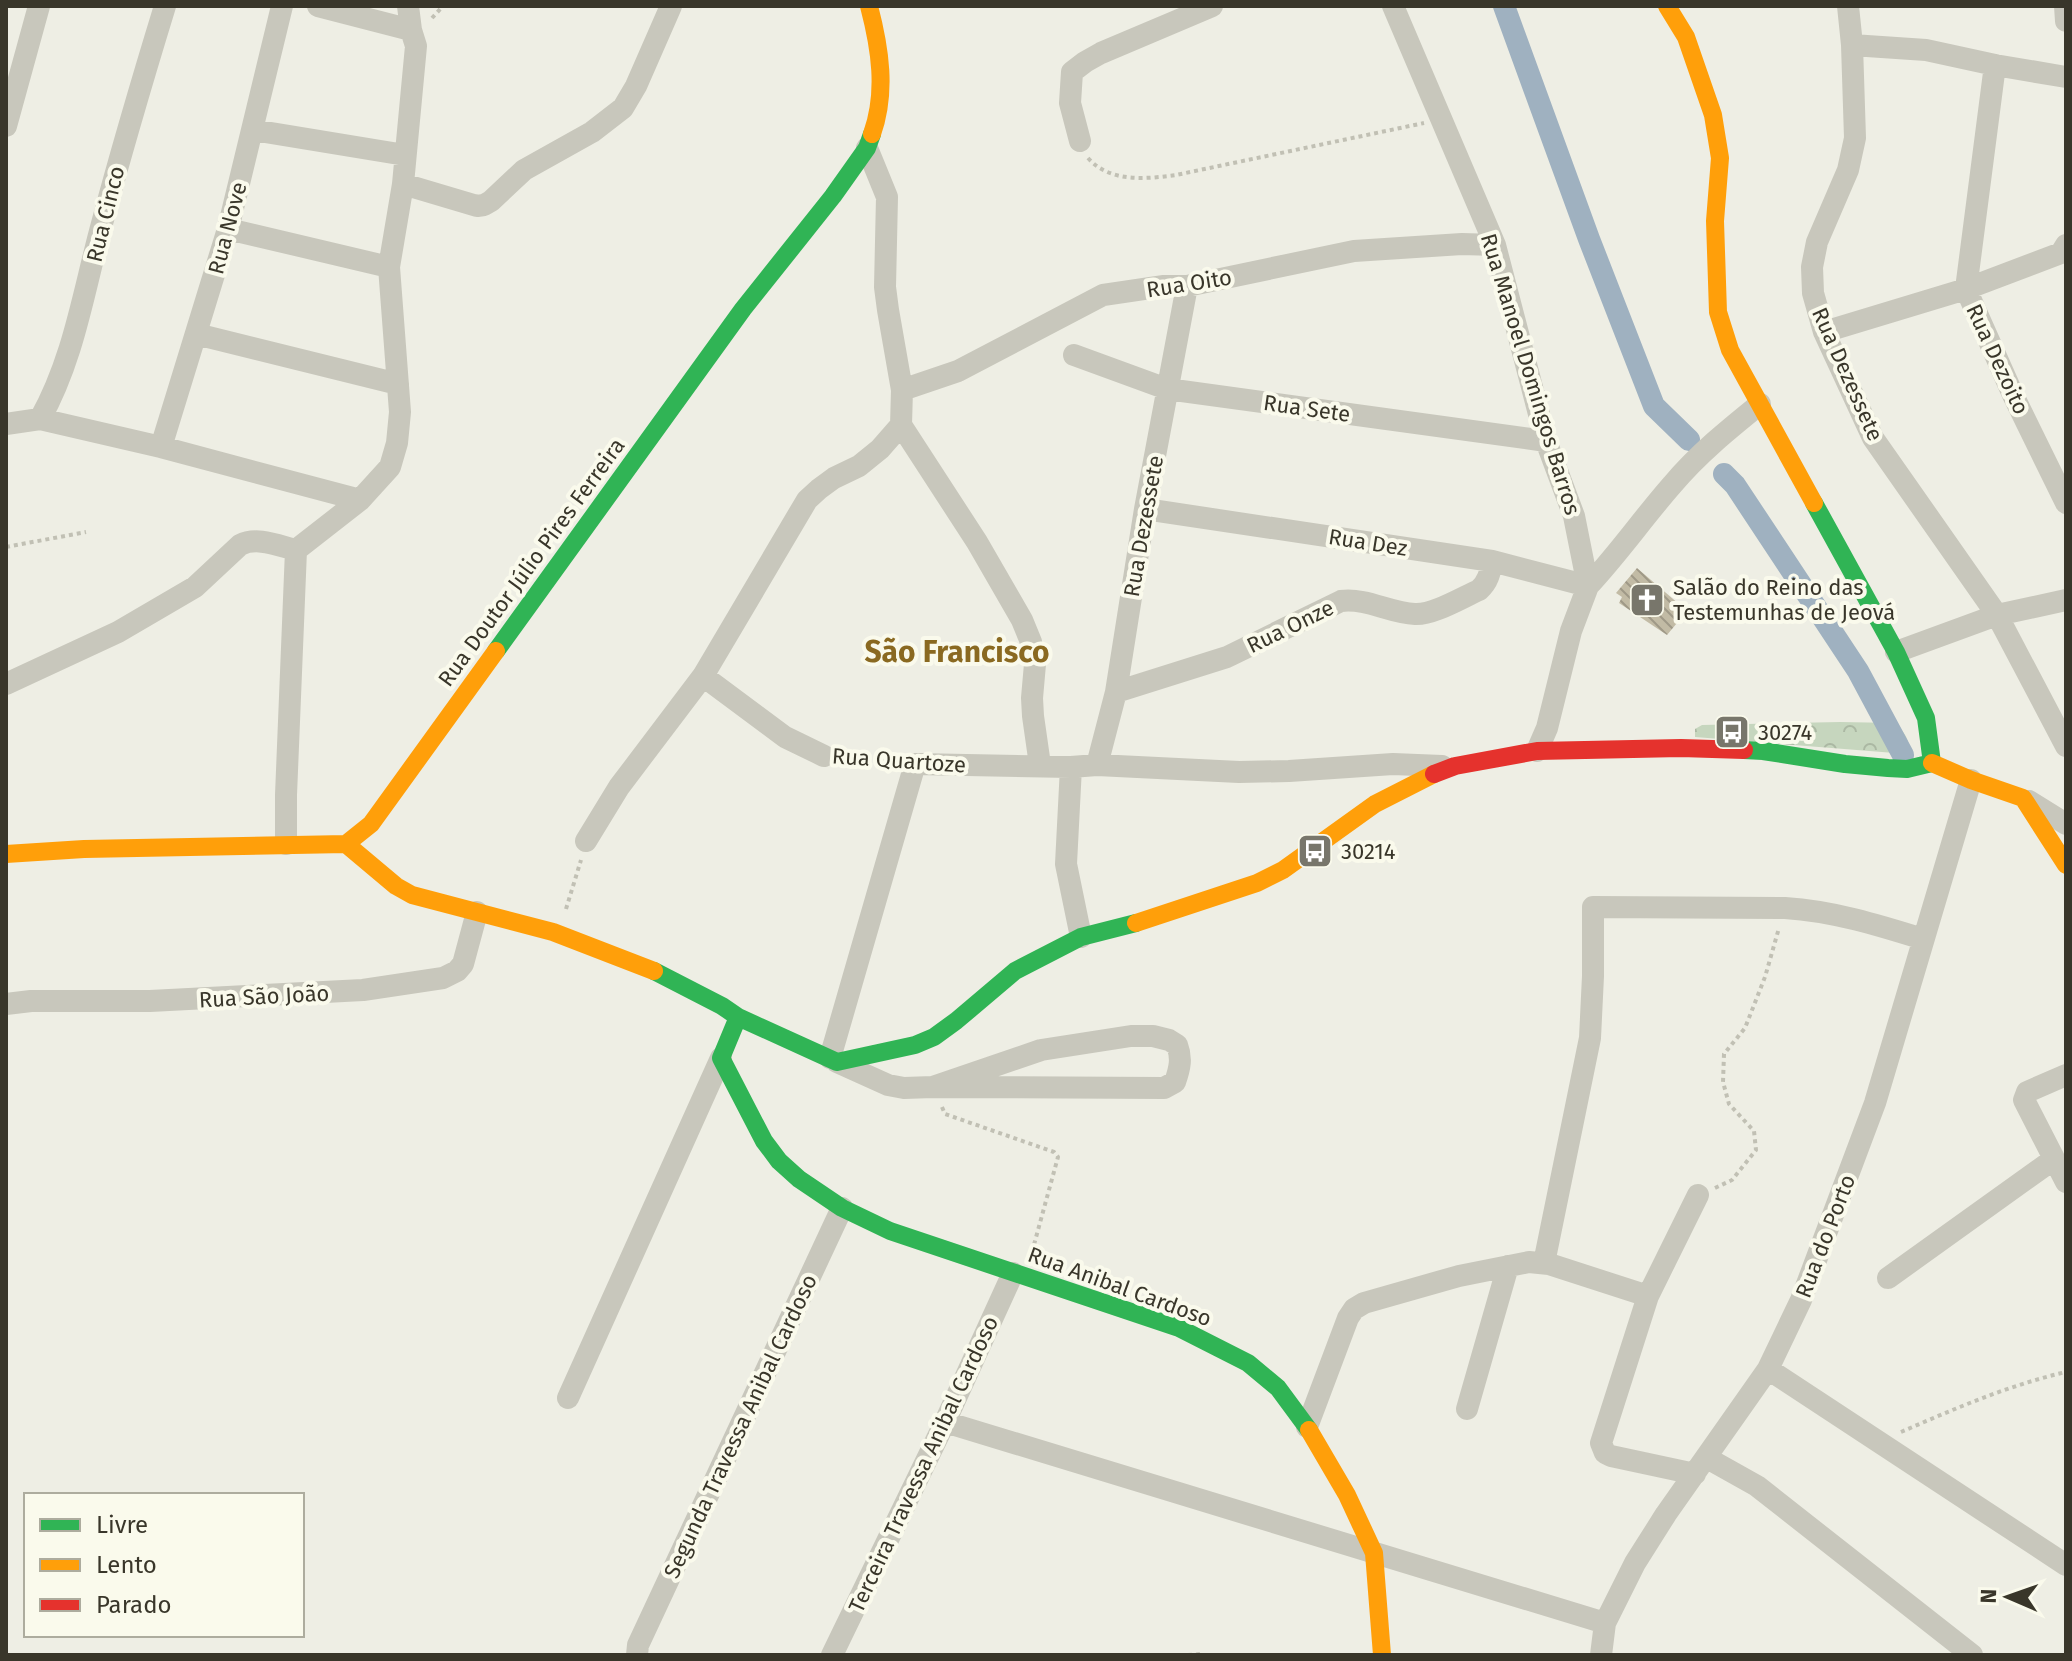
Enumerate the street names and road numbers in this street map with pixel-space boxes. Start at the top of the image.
street label: Rua Cinco [80,163,130,265]
street label: Rua Nove [202,179,253,277]
street label: Rua Manoel Domingos Barros [1475,230,1586,518]
street label: Rua Oito [1145,263,1234,304]
street label: Rua Dezoito [1960,300,2035,419]
street label: Rua Dezessete [1806,303,1889,445]
street label: Rua Sete [1262,389,1352,428]
street label: Rua Doutor Júlio Pires Ferreira [432,433,631,692]
street label: Rua Dezessete [1118,453,1169,599]
street label: Rua Dez [1327,523,1409,562]
street label: Rua Onze [1242,594,1338,659]
street label: Rua Quartoze [831,742,967,779]
street label: Rua São João [198,980,330,1013]
street label: Rua do Porto [1790,1171,1861,1302]
street label: Rua Anibal Cardoso [1024,1241,1215,1332]
street label: Segunda Travessa Anibal Cardoso [658,1270,823,1582]
street label: Terceira Travessa Anibal Cardoso [843,1312,1004,1617]

